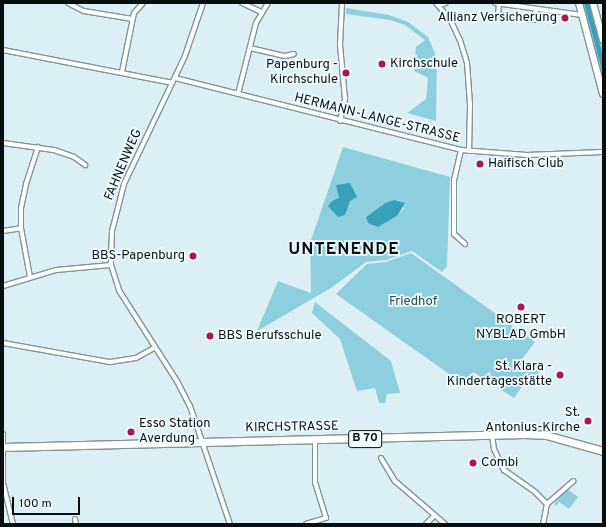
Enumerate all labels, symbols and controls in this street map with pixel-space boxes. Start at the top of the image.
place label: Allianz Versicherung [437,10,557,26]
marker: Allianz Versicherung [560,13,570,23]
place label: Kirchschule [390,56,458,72]
place label: Papenburg - Kirchschule [266,58,338,89]
marker: Kirchschule [377,59,387,69]
marker: Papenburg - Kirchschule [341,68,351,78]
street label: HERMANN-LANGE-STRASSE [293,91,461,147]
street label: FAHNENWEG [102,127,146,203]
place label: Haifisch Club [488,156,564,172]
marker: Haifisch Club [475,159,485,169]
district label: UNTENENDE [288,241,400,261]
place label: BBS-Papenburg [91,248,185,264]
marker: BBS-Papenburg [188,251,198,261]
park label: Friedhof [389,294,437,310]
marker: ROBERT NYBLAD GmbH [516,302,526,312]
place label: ROBERT NYBLAD GmbH [476,313,566,344]
place label: BBS Berufsschule [218,328,321,344]
marker: BBS Berufsschule [205,331,215,341]
place label: St. Klara - Kindertagesstätte [447,360,552,391]
marker: St. Klara - Kindertagesstätte [555,370,565,380]
place label: St. Antonius-Kirche [485,406,580,437]
marker: St. Antonius-Kirche [583,416,593,426]
place label: Esso Station Averdung [139,417,210,448]
street label: KIRCHSTRASSE [245,419,339,437]
marker: Esso Station Averdung [126,427,136,437]
road number: B 70 [348,429,382,449]
place label: Combi [481,455,518,471]
marker: Combi [468,458,478,468]
scale bar [14,489,82,515]
text: 100 m [19,496,52,512]

